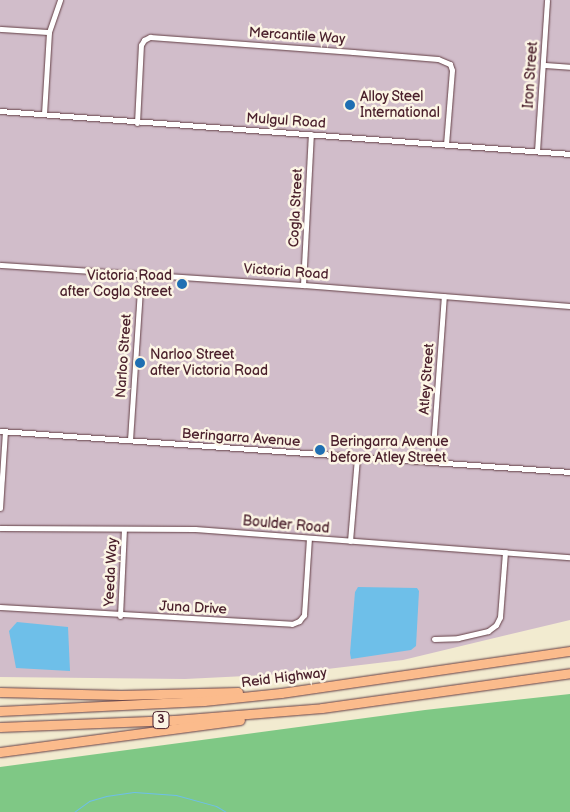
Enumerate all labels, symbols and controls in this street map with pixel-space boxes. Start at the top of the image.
street label: Mercantile Way [248,24,346,48]
street label: Iron Street [520,41,542,109]
place label: Alloy Steel International [360,89,440,121]
marker: Alloy Steel International [344,99,356,111]
street label: Mulgul Road [246,110,326,132]
street label: Cogla Street [286,168,306,248]
street label: Victoria Road [243,261,329,283]
place label: Victoria Road after Cogla Street [60,268,172,300]
marker: Victoria Road after Cogla Street [176,278,188,290]
street label: Narloo Street [113,313,135,399]
street label: Atley Street [416,342,438,416]
place label: Narloo Street after Victoria Road [150,347,268,380]
marker: Narloo Street after Victoria Road [134,357,146,369]
street label: Beringarra Avenue [181,425,301,451]
place label: Beringarra Avenue before Atley Street [330,434,449,467]
marker: Beringarra Avenue before Atley Street [314,444,326,456]
street label: Boulder Road [242,513,330,537]
street label: Yeeda Way [101,537,121,607]
street label: Juna Drive [159,598,227,618]
street label: Reid Highway [240,664,328,692]
road number: 3 [152,710,170,730]

